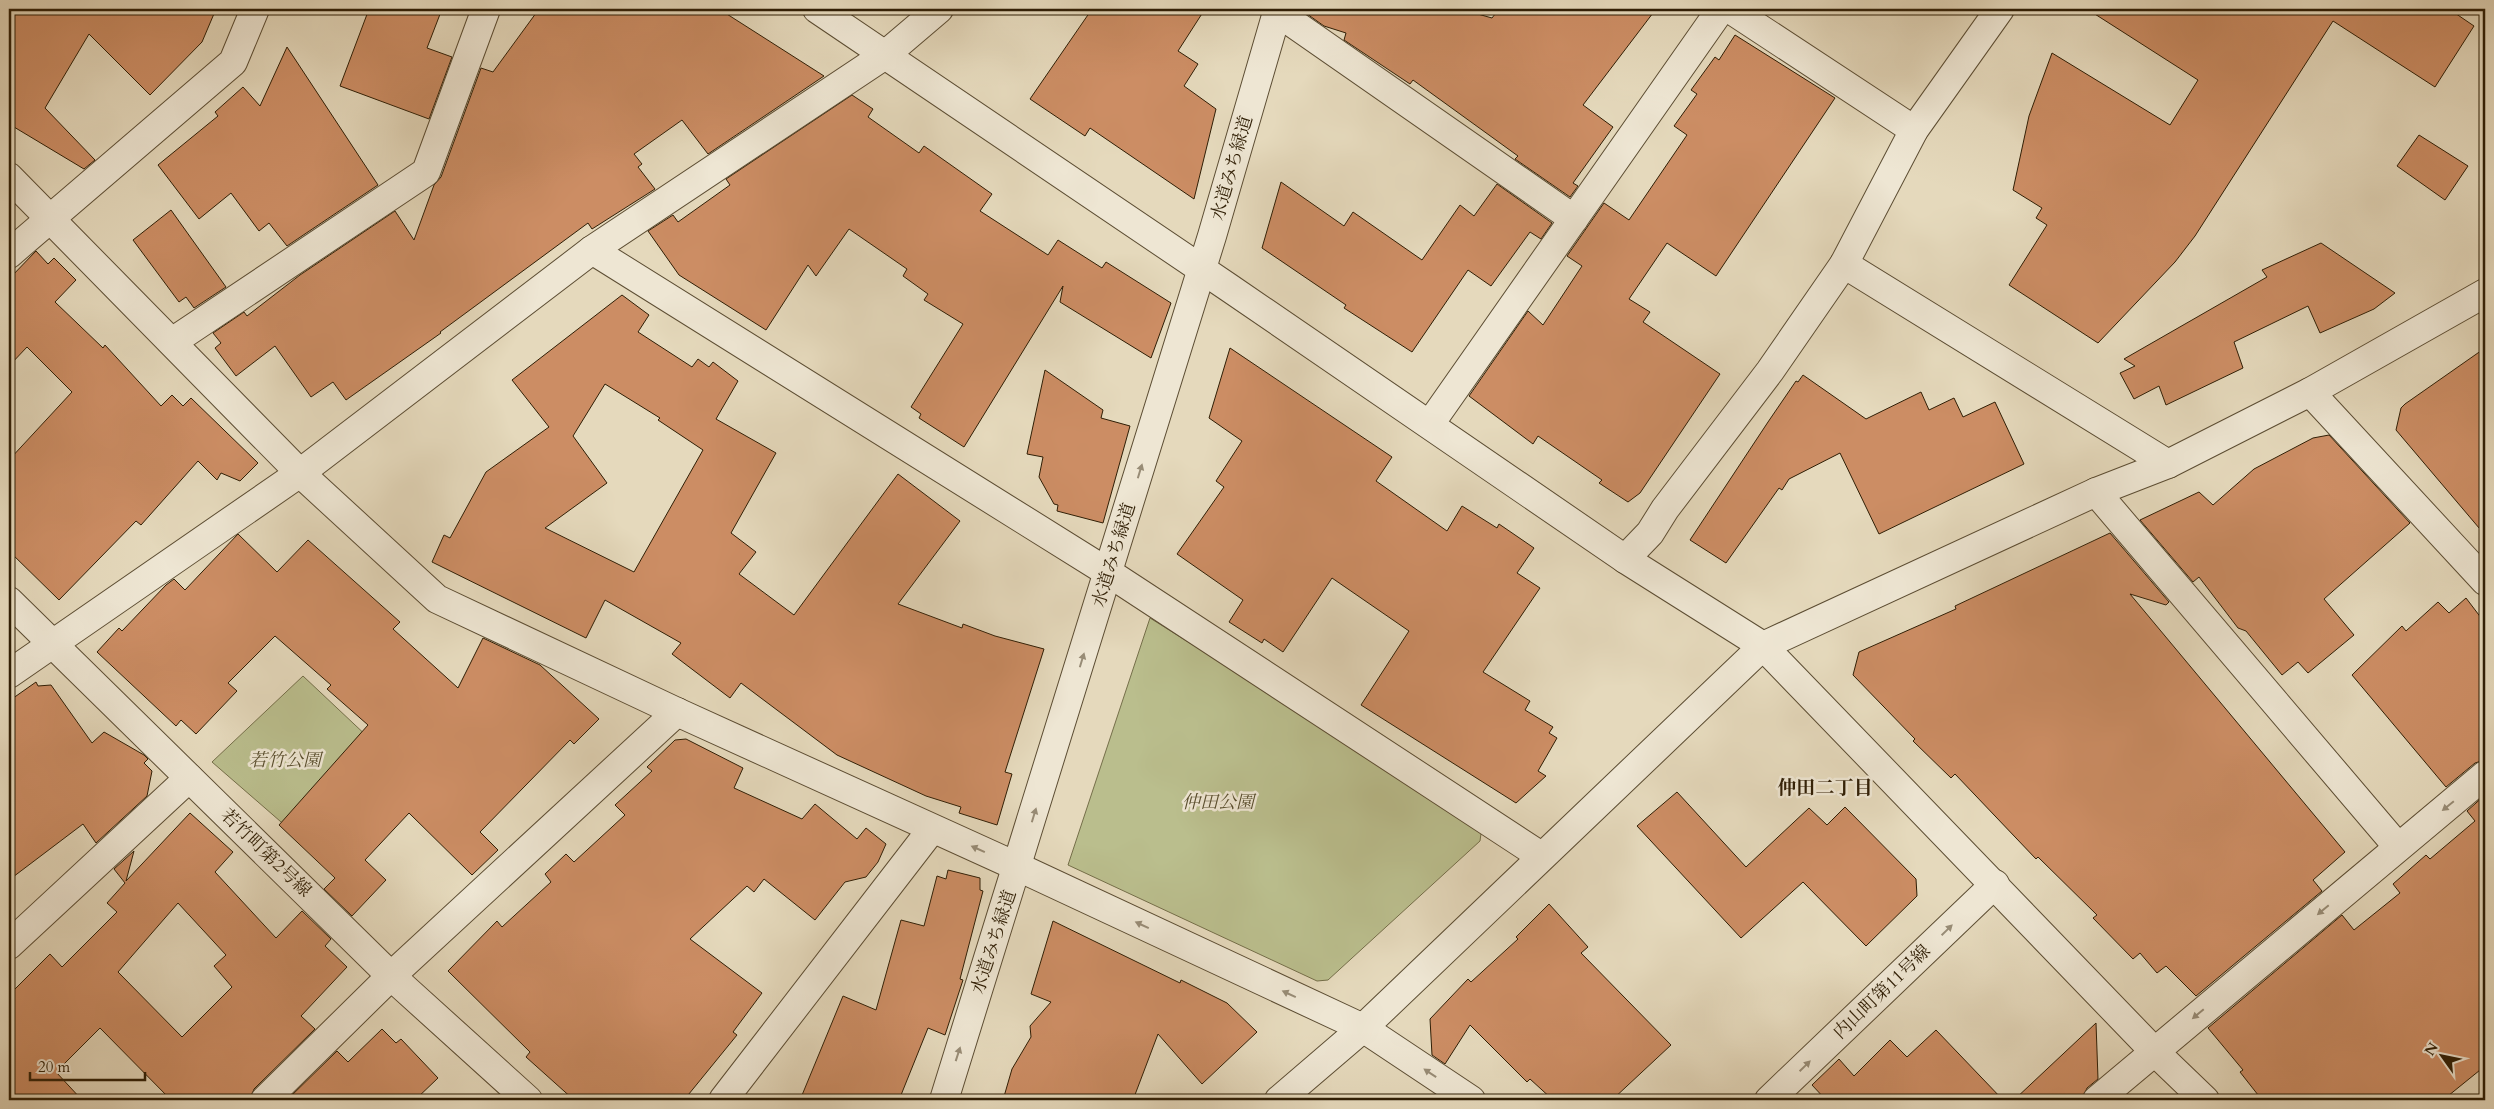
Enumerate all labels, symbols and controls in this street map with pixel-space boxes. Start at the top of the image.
street label: 水道みち緑道 [1205,113,1259,223]
one-way arrow [1136,464,1144,479]
street label: 水道みち緑道 [1086,500,1142,610]
one-way arrow [1078,653,1086,668]
park label: 若竹公園 [249,748,324,773]
district label: 仲田二丁目 [1777,775,1873,801]
park label: 仲田公園 [1182,790,1257,815]
one-way arrow [2441,801,2454,812]
street label: 若竹町第2号線 [215,803,317,903]
one-way arrow [1030,808,1038,823]
one-way arrow [971,845,985,853]
street label: 水道みち緑道 [965,887,1023,997]
one-way arrow [2316,905,2329,916]
one-way arrow [1135,921,1149,929]
one-way arrow [1941,924,1953,936]
street label: 内山町第11号線 [1828,939,1936,1045]
one-way arrow [1282,989,1296,997]
one-way arrow [2192,1009,2205,1020]
north arrow [2416,1032,2466,1082]
text: N [2420,1039,2443,1059]
one-way arrow [955,1046,963,1061]
scale bar [30,1049,145,1081]
text: 20 m [38,1057,70,1077]
one-way arrow [1798,1061,1810,1073]
one-way arrow [1423,1068,1437,1078]

